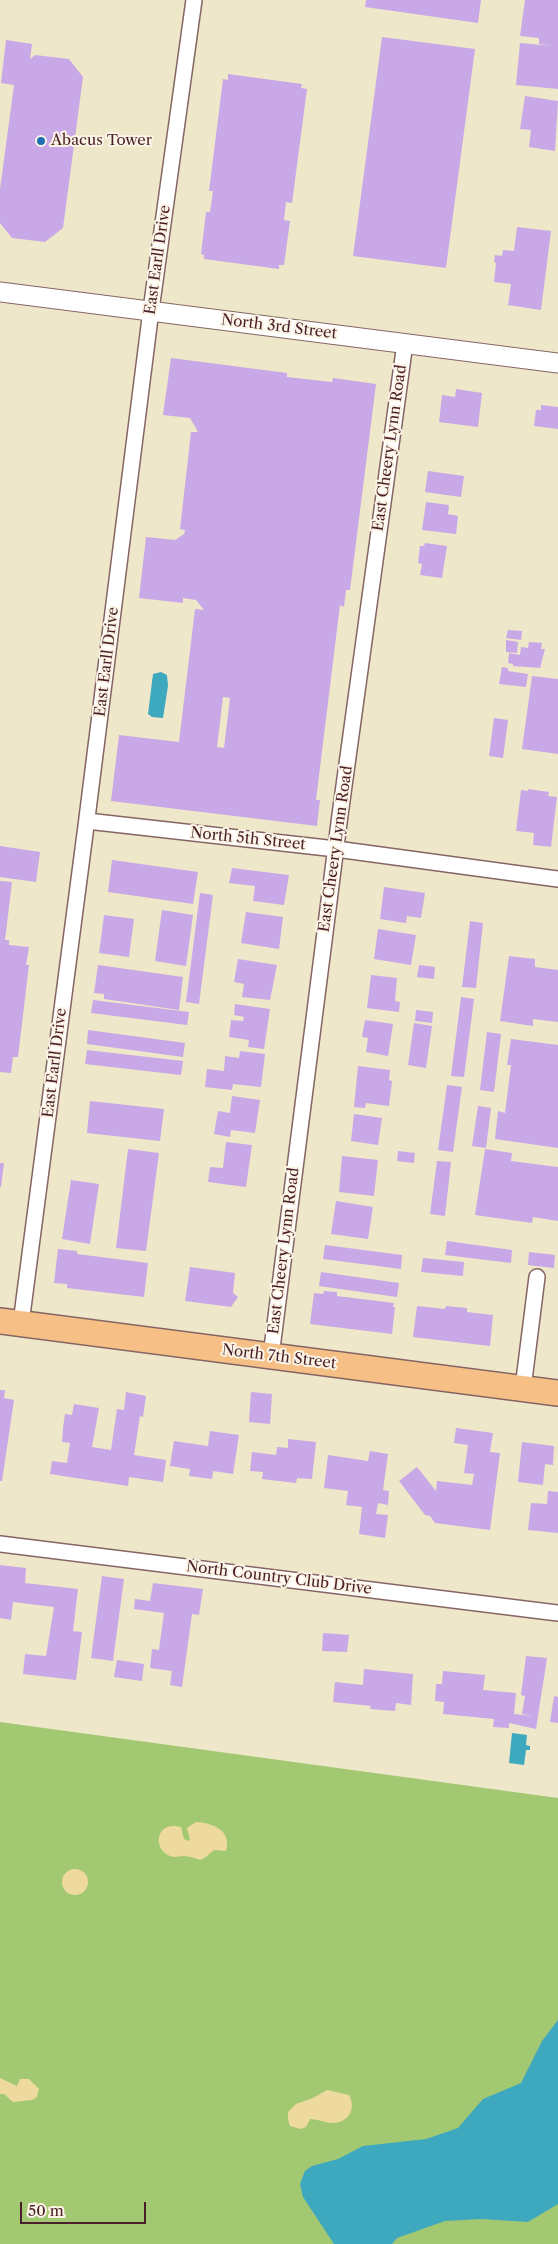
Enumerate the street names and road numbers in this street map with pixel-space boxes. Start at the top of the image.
street label: East Earll Drive [141,204,175,316]
street label: North 3rd Street [220,311,338,343]
street label: East Cheery Lynn Road [369,364,411,532]
street label: East Earll Drive [91,606,123,718]
street label: East Cheery Lynn Road [315,765,357,933]
street label: North 5th Street [190,824,306,854]
street label: East Earll Drive [39,1007,71,1119]
street label: East Cheery Lynn Road [265,1167,303,1335]
street label: North 7th Street [221,1341,337,1373]
street label: North Country Club Drive [185,1558,373,1598]

